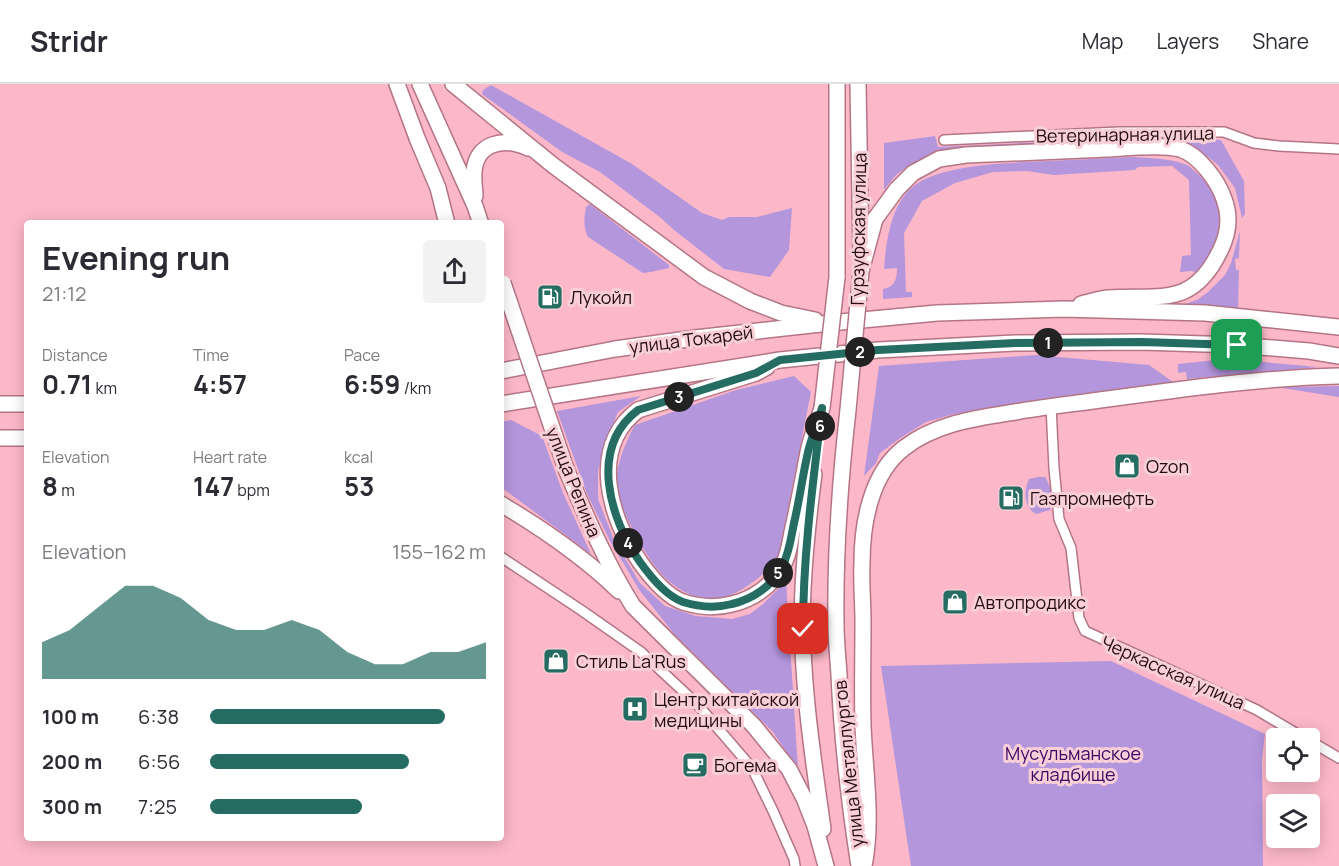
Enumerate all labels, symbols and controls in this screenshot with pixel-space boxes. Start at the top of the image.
text: Stridr [30,22,108,60]
text: Map [1082,27,1123,55]
text: Layers [1156,27,1219,55]
text: Share [1252,27,1309,55]
street label: Ветеринарная улица [1036,120,1214,148]
street label: Гурзуфская улица [845,153,871,305]
text: Evening run [42,235,230,280]
button: share [423,240,486,303]
text: 21:12 [42,280,86,307]
fuel station icon: Лукойл [535,282,565,312]
place label: Лукойл [570,285,632,309]
street label: улица Токарей [628,319,754,359]
pin [1211,319,1262,370]
pin: 1 [1033,328,1063,358]
icon: arrive [1220,328,1253,361]
text: 1 [1044,332,1052,354]
pin: 2 [845,337,875,367]
text: 2 [855,341,865,363]
text: Distance [42,344,108,366]
text: Time [193,344,229,366]
text: Pace [344,344,380,366]
text: 0.71 [42,366,92,402]
text: 4:57 [193,366,247,402]
text: 6:59 [344,366,400,402]
text: km [92,377,117,399]
text: /km [400,377,431,399]
pin: 3 [664,382,694,412]
text: 3 [674,386,684,408]
pin: 6 [805,411,835,441]
text: 6 [815,415,825,437]
street label: улица Репина [541,423,607,541]
text: Elevation [42,446,110,468]
text: Heart rate [193,446,267,468]
text: kcal [344,446,373,468]
shop icon: Ozon [1112,451,1142,481]
place label: Ozon [1146,454,1189,478]
text: 8 [42,468,58,504]
text: 147 [193,468,234,504]
text: 53 [344,468,374,504]
text: m [58,479,75,501]
text: bpm [234,479,270,501]
fuel station icon: Газпромнефть [996,483,1026,513]
place label: Газпромнефть [1030,486,1154,510]
pin: 4 [613,528,643,558]
text: 4 [623,532,633,554]
text: Elevation [42,538,126,565]
text: 155–162 m [392,538,486,565]
pin: 5 [763,558,793,588]
text: 5 [773,562,783,584]
shop icon: Автопродикс [940,587,970,617]
place label: Автопродикс [974,590,1086,614]
pin [777,603,828,654]
icon: check [786,612,819,645]
street label: Черкасская улица [1097,630,1249,714]
shop icon: Стиль La'Rus [541,646,571,676]
place label: Стиль La'Rus [576,649,686,673]
street label: улица Металлургов [827,679,869,849]
place label: Центр китайской медицины [654,687,799,732]
hospital icon: Центр китайской медицины [620,694,650,724]
text: 100 m [42,703,99,730]
text: 6:38 [138,703,179,730]
map controls [1266,728,1320,848]
button: locate [1266,728,1320,782]
park label: Мусульманское кладбище [1005,741,1141,786]
text: 200 m [42,748,102,775]
text: 6:56 [138,748,180,775]
cafe icon: Богема [680,750,710,780]
place label: Богема [714,753,777,777]
text: 300 m [42,793,102,820]
text: 7:25 [138,793,177,820]
button: layers [1266,794,1320,848]

